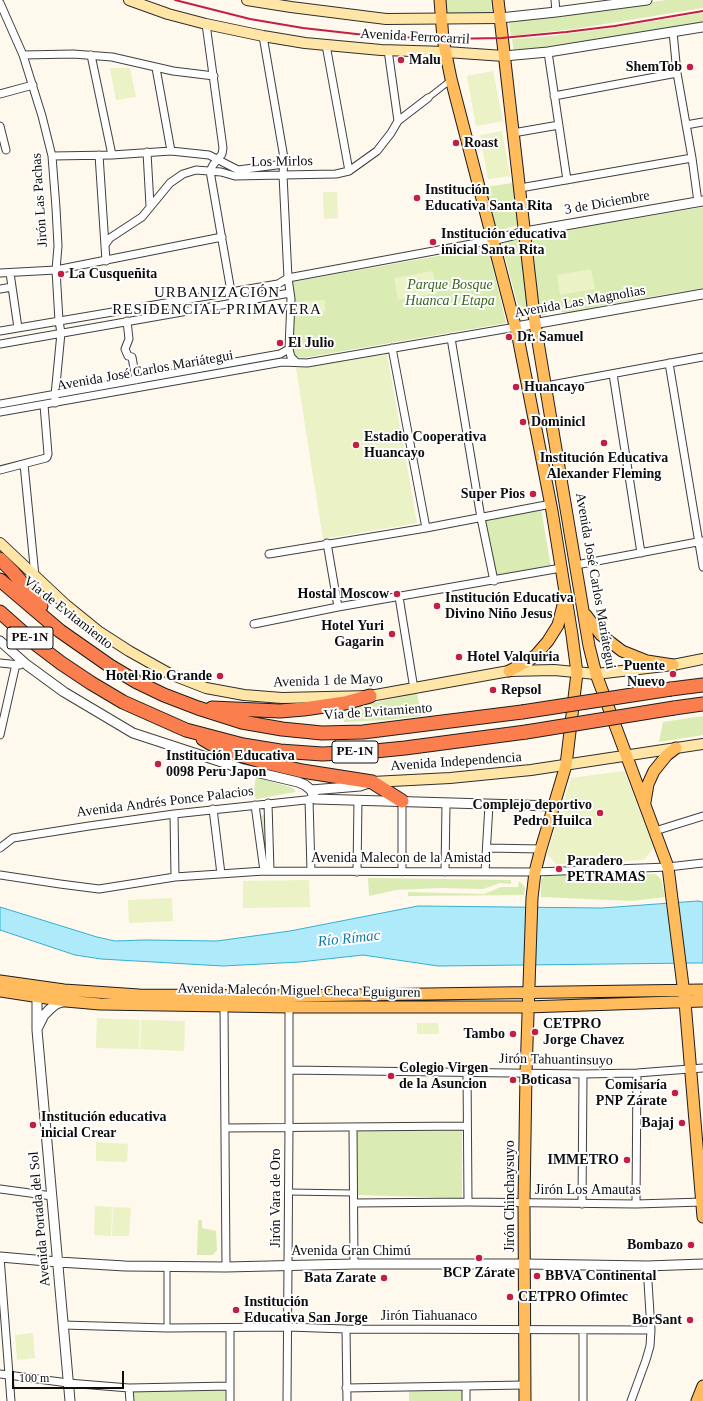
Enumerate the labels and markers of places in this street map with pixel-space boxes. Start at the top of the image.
place label: Malu [409,52,441,68]
marker: Malu [396,55,406,65]
place label: ShemTob [626,59,682,75]
marker: ShemTob [685,62,695,72]
place label: Roast [464,135,498,151]
marker: Roast [451,138,461,148]
place label: Institución Educativa Santa Rita [425,182,553,214]
marker: Institución Educativa Santa Rita [412,193,422,203]
place label: Institución educativa inicial Santa Rita [441,226,567,258]
marker: Institución educativa inicial Santa Rita [428,237,438,247]
place label: La Cusqueñita [69,266,157,282]
marker: La Cusqueñita [56,269,66,279]
place label: Dr. Samuel [517,329,583,345]
marker: Dr. Samuel [504,332,514,342]
place label: El Julio [288,335,334,351]
marker: El Julio [275,338,285,348]
place label: Huancayo [524,379,585,395]
marker: Huancayo [511,382,521,392]
place label: Dominicl [531,414,585,430]
marker: Dominicl [518,417,528,427]
place label: Estadio Cooperativa Huancayo [364,429,486,462]
marker: Institución Educativa Alexander Fleming [599,438,609,448]
marker: Estadio Cooperativa Huancayo [351,440,361,450]
place label: Institución Educativa Alexander Fleming [540,450,668,482]
place label: Super Pios [461,486,525,502]
marker: Super Pios [528,489,538,499]
place label: Hostal Moscow [298,586,389,602]
marker: Hostal Moscow [392,589,402,599]
place label: Institución Educativa Divino Niño Jesus [445,590,574,622]
marker: Institución Educativa Divino Niño Jesus [432,601,442,611]
place label: Hotel Yuri Gagarin [321,618,384,650]
marker: Hotel Yuri Gagarin [387,629,397,639]
place label: Hotel Valquiria [467,649,559,665]
marker: Hotel Valquiria [454,652,464,662]
place label: Puente Nuevo [624,658,665,690]
place label: Hotel Rio Grande [105,668,212,684]
marker: Puente Nuevo [668,669,678,679]
marker: Hotel Rio Grande [215,671,225,681]
place label: Repsol [501,682,541,698]
marker: Repsol [488,685,498,695]
place label: Institución Educativa 0098 Peru Japon [166,748,295,780]
marker: Institución Educativa 0098 Peru Japon [153,759,163,769]
place label: Complejo deportivo Pedro Huilca [473,797,592,830]
marker: Complejo deportivo Pedro Huilca [595,808,605,818]
place label: Paradero PETRAMAS [567,853,646,886]
marker: Paradero PETRAMAS [554,864,564,874]
place label: CETPRO Jorge Chavez [543,1016,624,1048]
place label: Tambo [463,1026,505,1042]
marker: CETPRO Jorge Chavez [530,1027,540,1037]
marker: Tambo [508,1029,518,1039]
place label: Colegio Virgen de la Asuncion [399,1060,488,1092]
marker: Colegio Virgen de la Asuncion [386,1071,396,1081]
place label: Boticasa [521,1072,572,1088]
marker: Boticasa [508,1075,518,1085]
place label: Comisaría PNP Zárate [596,1077,667,1110]
marker: Comisaría PNP Zárate [670,1088,680,1098]
place label: Institución educativa inicial Crear [41,1109,167,1142]
place label: Bajaj [641,1115,674,1131]
marker: Bajaj [677,1118,687,1128]
marker: Institución educativa inicial Crear [28,1120,38,1130]
place label: IMMETRO [547,1152,619,1168]
marker: IMMETRO [622,1155,632,1165]
place label: Bombazo [627,1237,683,1253]
marker: Bombazo [686,1240,696,1250]
marker: BCP Zárate [474,1253,484,1263]
place label: BCP Zárate [443,1265,515,1281]
place label: BBVA Continental [545,1268,656,1284]
place label: Bata Zarate [304,1270,376,1286]
marker: BBVA Continental [532,1271,542,1281]
marker: Bata Zarate [379,1273,389,1283]
place label: CETPRO Ofimtec [518,1289,628,1305]
marker: CETPRO Ofimtec [505,1292,515,1302]
place label: Institución Educativa San Jorge [244,1294,368,1326]
marker: Institución Educativa San Jorge [231,1305,241,1315]
place label: BorSant [632,1312,682,1328]
marker: BorSant [685,1315,695,1325]

